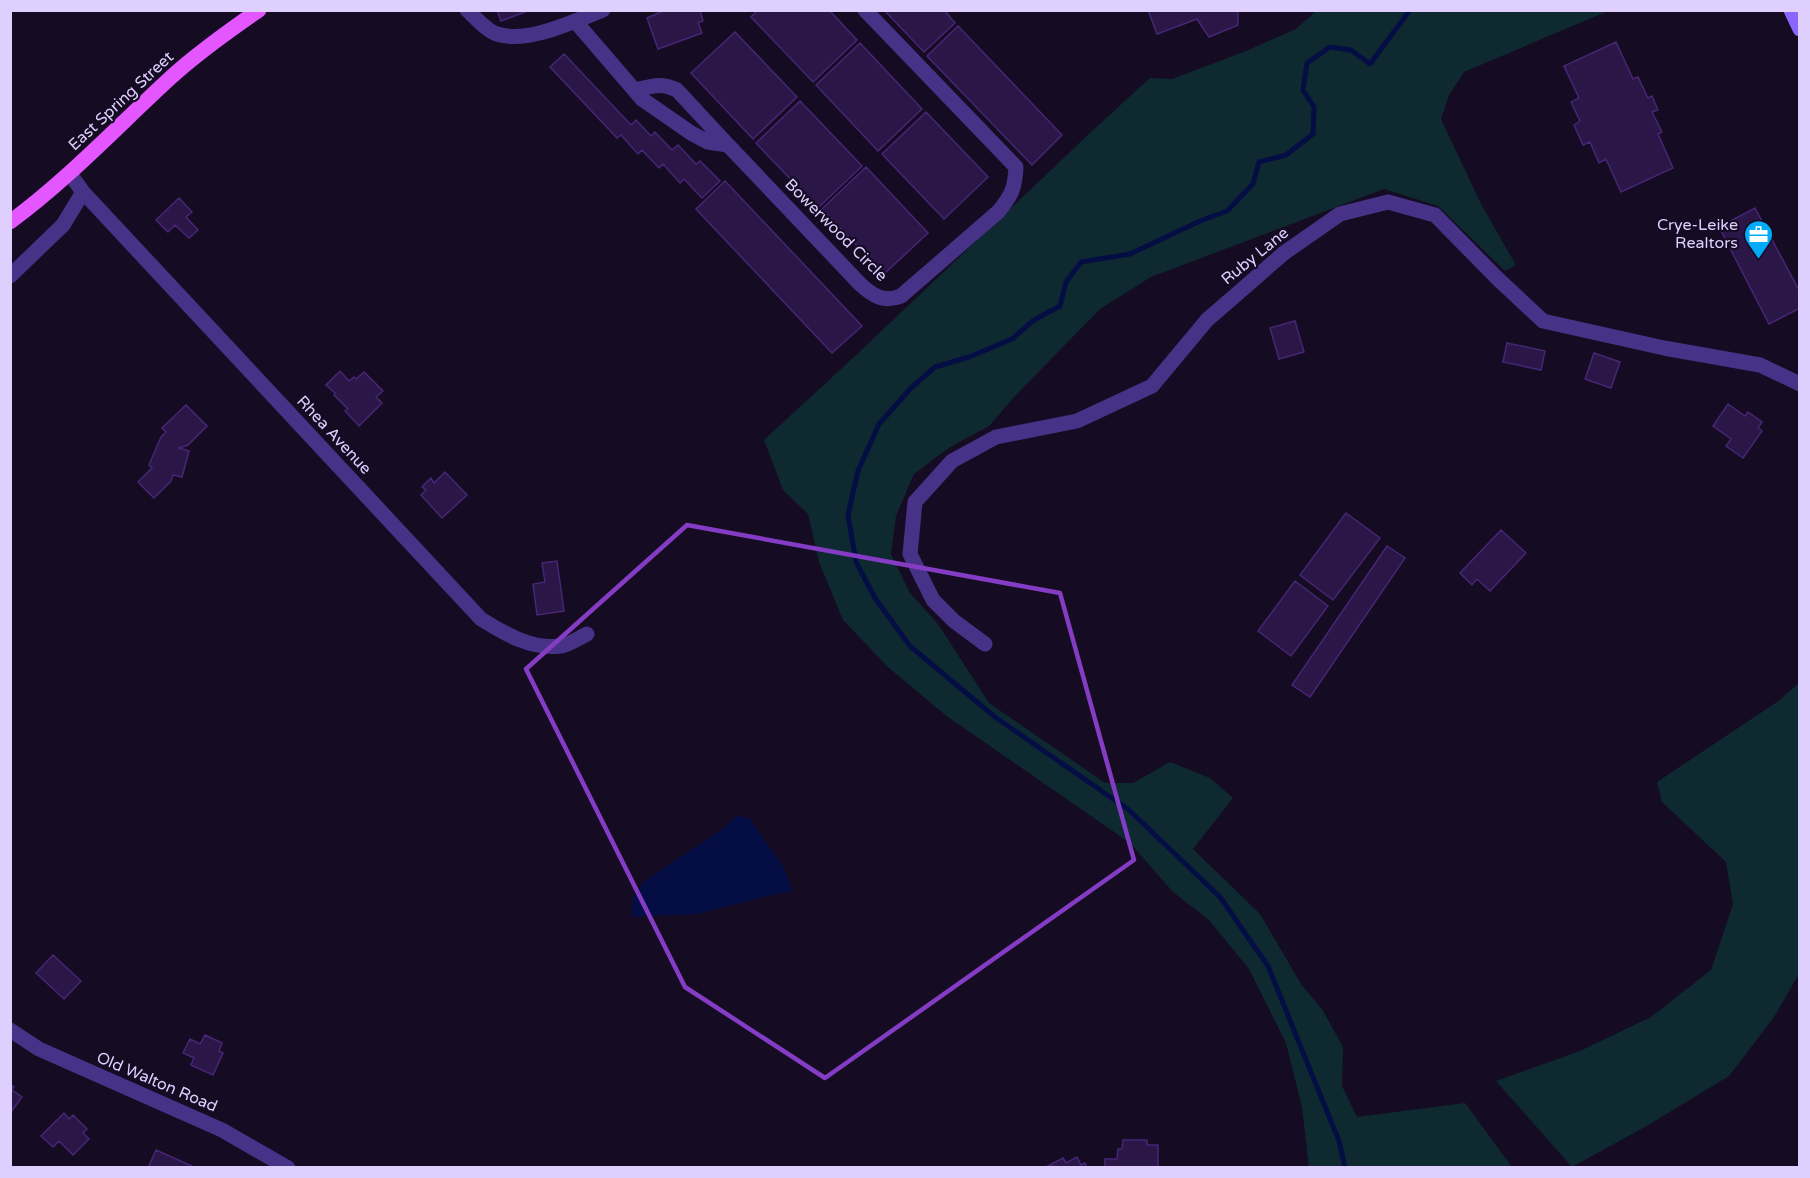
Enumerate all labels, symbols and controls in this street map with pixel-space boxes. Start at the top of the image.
street label: East Spring Street [64,47,178,155]
street label: Bowerwood Circle [780,174,892,286]
place label: Crye-Leike Realtors [1657,215,1738,253]
office icon: Crye-Leike Realtors [1743,218,1775,260]
street label: Ruby Lane [1217,223,1293,289]
street label: Rhea Avenue [292,391,376,479]
street label: Old Walton Road [94,1048,220,1116]

